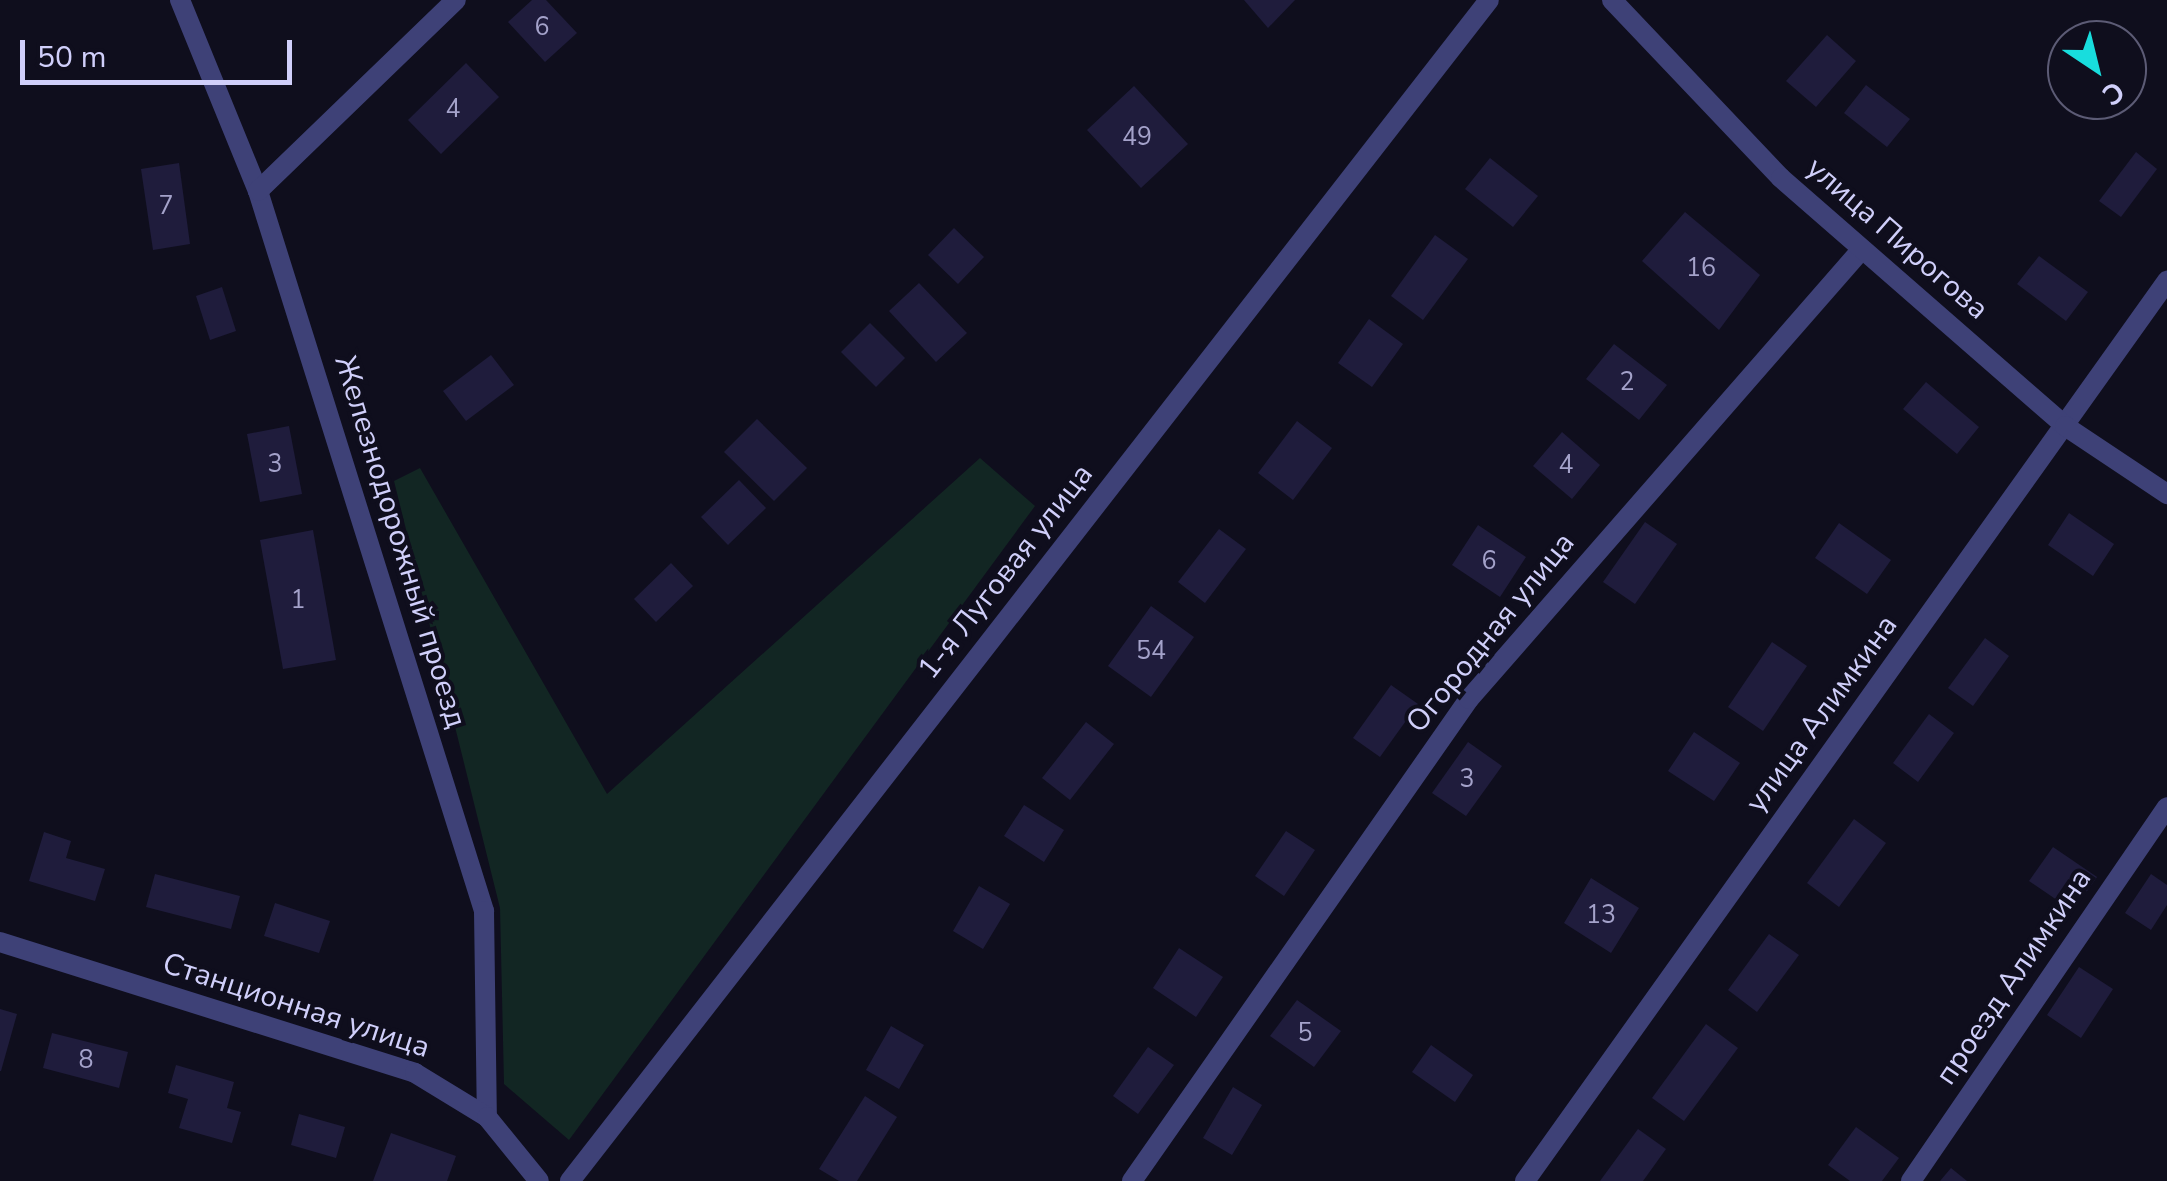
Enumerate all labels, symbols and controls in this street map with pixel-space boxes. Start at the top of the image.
house number: 6 [535,12,549,42]
scale bar [25,20,298,82]
north arrow [2047,20,2147,120]
text: 50 m [37,37,106,78]
text: С [2094,72,2132,114]
house number: 4 [446,94,460,124]
house number: 49 [1122,122,1152,152]
street label: улица Пирогова [1799,150,1995,328]
house number: 7 [159,191,173,221]
house number: 16 [1686,253,1716,283]
street label: Железнодорожный проезд [326,351,474,733]
house number: 2 [1620,367,1634,397]
house number: 3 [268,449,282,479]
house number: 4 [1559,450,1573,480]
street label: 1-я Луговая улица [911,457,1101,687]
street label: Огородная улица [1399,526,1583,740]
house number: 6 [1482,546,1496,576]
house number: 1 [291,585,305,615]
street label: улица Алимкина [1738,608,1906,820]
house number: 54 [1136,636,1166,666]
house number: 3 [1460,764,1474,794]
street label: проезд Алимкина [1928,862,2100,1092]
house number: 13 [1586,900,1616,930]
street label: Станционная улица [158,946,434,1066]
house number: 5 [1298,1018,1312,1048]
house number: 8 [79,1045,93,1075]

